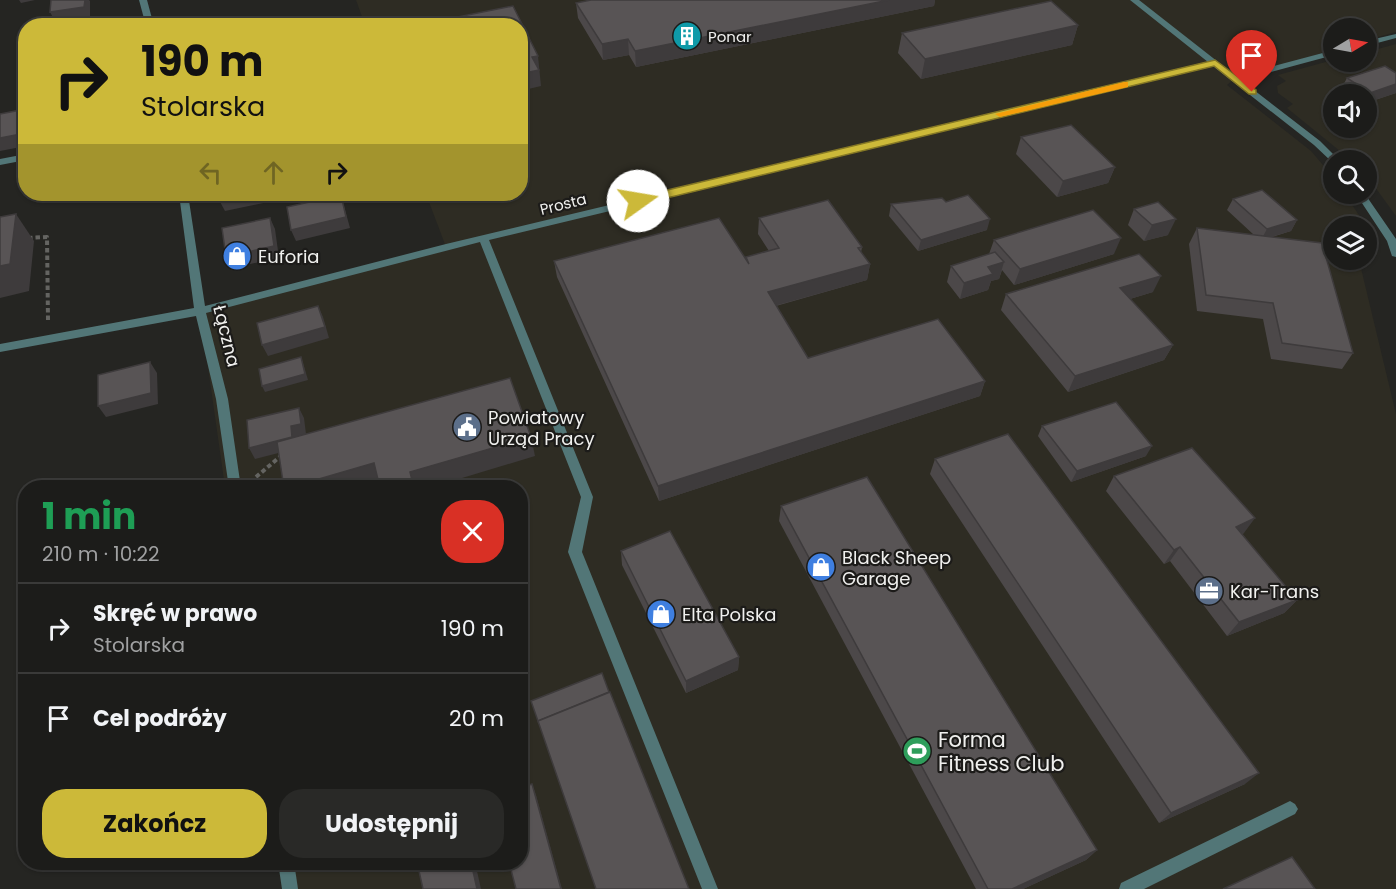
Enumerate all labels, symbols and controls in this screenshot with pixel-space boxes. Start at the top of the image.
north arrow [1323,18,1377,72]
map controls [1323,18,1377,270]
building icon: Ponar [671,20,703,52]
place label: Ponar [708,26,752,47]
pin [1226,30,1277,92]
text: 190 m [141,32,263,91]
icon: arrive [1235,39,1268,72]
icon: right [42,42,120,120]
button: sound [1323,84,1377,138]
text: Stolarska [141,88,265,125]
button: search [1323,150,1377,204]
icon: left [194,156,227,189]
icon: ahead [257,156,290,189]
icon: right [320,156,353,189]
position arrow [606,169,670,233]
street label: Prosta [538,188,588,220]
button: layers [1323,216,1377,270]
shop icon: Euforia [221,240,253,272]
place label: Euforia [258,244,320,269]
street label: Łączna [207,302,247,370]
place label: Powiatowy Urząd Pracy [488,405,595,451]
public building icon: Powiatowy Urząd Pracy [451,411,483,443]
text: 1 min [42,491,136,542]
button: close [441,500,504,563]
text: 210 m · 10:22 [42,540,160,568]
place label: Black Sheep Garage [842,545,951,591]
shop icon: Black Sheep Garage [805,551,837,583]
office icon: Kar-Trans [1193,575,1225,607]
place label: Kar-Trans [1230,579,1319,604]
text: Skręć w prawo [93,598,257,629]
shop icon: Elta Polska [645,598,677,630]
place label: Elta Polska [682,602,776,627]
icon: right [42,612,75,645]
text: 190 m [441,613,504,644]
text: Stolarska [93,631,185,659]
icon: arrive [42,702,75,735]
text: Cel podróży [93,703,227,734]
text: 20 m [449,703,504,734]
place label: Forma Fitness Club [938,725,1064,778]
sports icon: Forma Fitness Club [901,735,933,767]
button: Zakończ [42,789,267,858]
button: Udostępnij [279,789,504,858]

